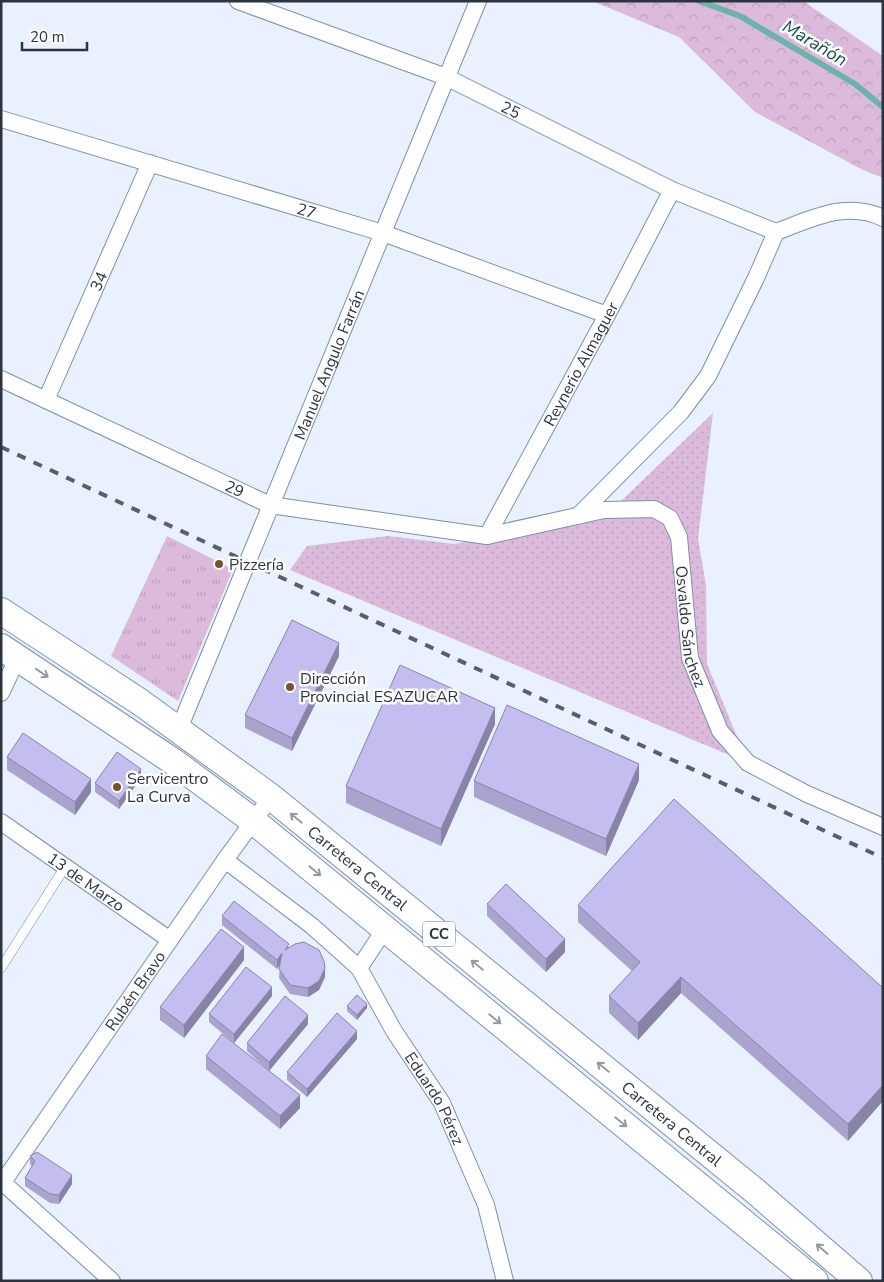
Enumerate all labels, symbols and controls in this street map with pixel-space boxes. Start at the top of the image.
water label: Marañón [778,14,852,72]
scale bar [22,20,88,52]
text: 20 m [30,27,65,47]
street label: 25 [497,96,524,124]
street label: 27 [294,198,319,224]
street label: 34 [85,268,113,295]
street label: Manuel Angulo Farrán [289,287,370,443]
street label: Reynerio Almaguer [539,298,624,430]
street label: 29 [221,475,248,503]
place label: Pizzería [229,554,284,576]
marker: Pizzería [213,558,225,570]
street label: Osvaldo Sánchez [670,565,711,691]
one-way arrow [35,668,49,678]
place label: Dirección Provincial ESAZUCAR [300,668,459,708]
marker: Dirección Provincial ESAZUCAR [284,681,296,693]
place label: Servicentro La Curva [127,768,209,808]
marker: Servicentro La Curva [111,781,123,793]
one-way arrow [290,812,303,823]
street label: Carretera Central [302,821,412,916]
street label: 13 de Marzo [43,848,129,917]
one-way arrow [308,866,321,877]
road number: CC [423,922,455,946]
street label: Rubén Bravo [100,947,171,1036]
one-way arrow [471,959,484,970]
one-way arrow [488,1013,501,1024]
street label: Eduardo Pérez [399,1048,469,1149]
one-way arrow [597,1062,610,1073]
street label: Carretera Central [617,1077,726,1172]
one-way arrow [614,1116,627,1127]
one-way arrow [816,1243,829,1255]

